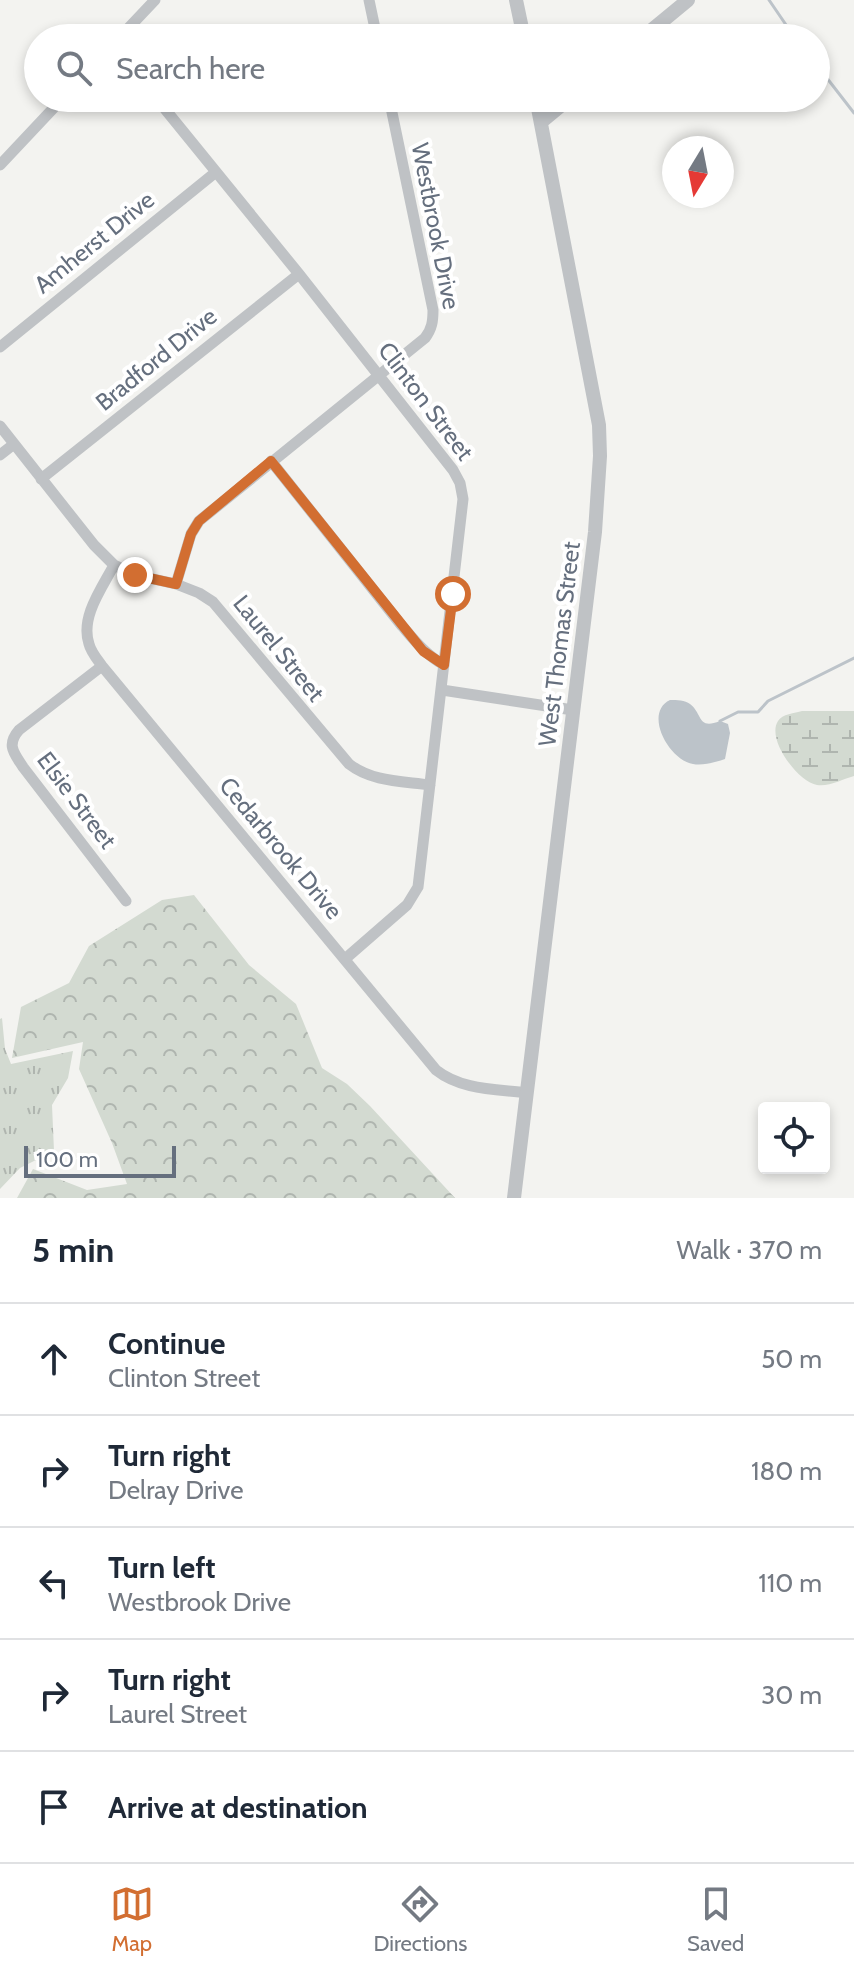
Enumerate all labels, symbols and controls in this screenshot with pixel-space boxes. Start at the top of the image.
search box [24,24,830,112]
icon: search [52,46,96,90]
text: Search here [116,50,265,87]
north arrow [662,136,734,208]
street label: Westbrook Drive [406,140,466,312]
street label: Amherst Drive [28,185,160,299]
street label: Bradford Drive [90,301,222,417]
street label: Clinton Street [372,336,480,466]
street label: West Thomas Street [532,540,586,748]
route end [117,557,153,593]
route start [435,576,471,612]
street label: Laurel Street [227,589,331,707]
street label: Elsie Street [31,746,123,854]
street label: Cedarbrook Drive [213,771,349,925]
map controls [758,1102,830,1174]
button: locate [758,1102,830,1174]
scale bar [24,1142,176,1178]
text: 100 m [36,1146,98,1173]
text: 5 min [32,1229,114,1271]
text: Walk · 370 m [677,1234,822,1266]
text: Continue [108,1325,225,1362]
icon: ahead [32,1337,76,1381]
text: 50 m [761,1343,822,1375]
text: Clinton Street [108,1362,260,1394]
text: Turn right [108,1437,231,1474]
icon: right [32,1449,76,1493]
text: 180 m [751,1455,822,1487]
text: Delray Drive [108,1474,244,1506]
text: Turn left [108,1549,216,1586]
icon: left [32,1561,76,1605]
text: 110 m [758,1567,822,1599]
text: Westbrook Drive [108,1586,291,1618]
text: Turn right [108,1661,231,1698]
icon: right [32,1673,76,1717]
text: 30 m [761,1679,822,1711]
text: Laurel Street [108,1698,247,1730]
icon: arrive [32,1785,76,1829]
text: Arrive at destination [108,1789,368,1826]
tab: Map [110,1882,154,1957]
tab: Directions [373,1882,467,1957]
tab: Saved [687,1882,744,1957]

